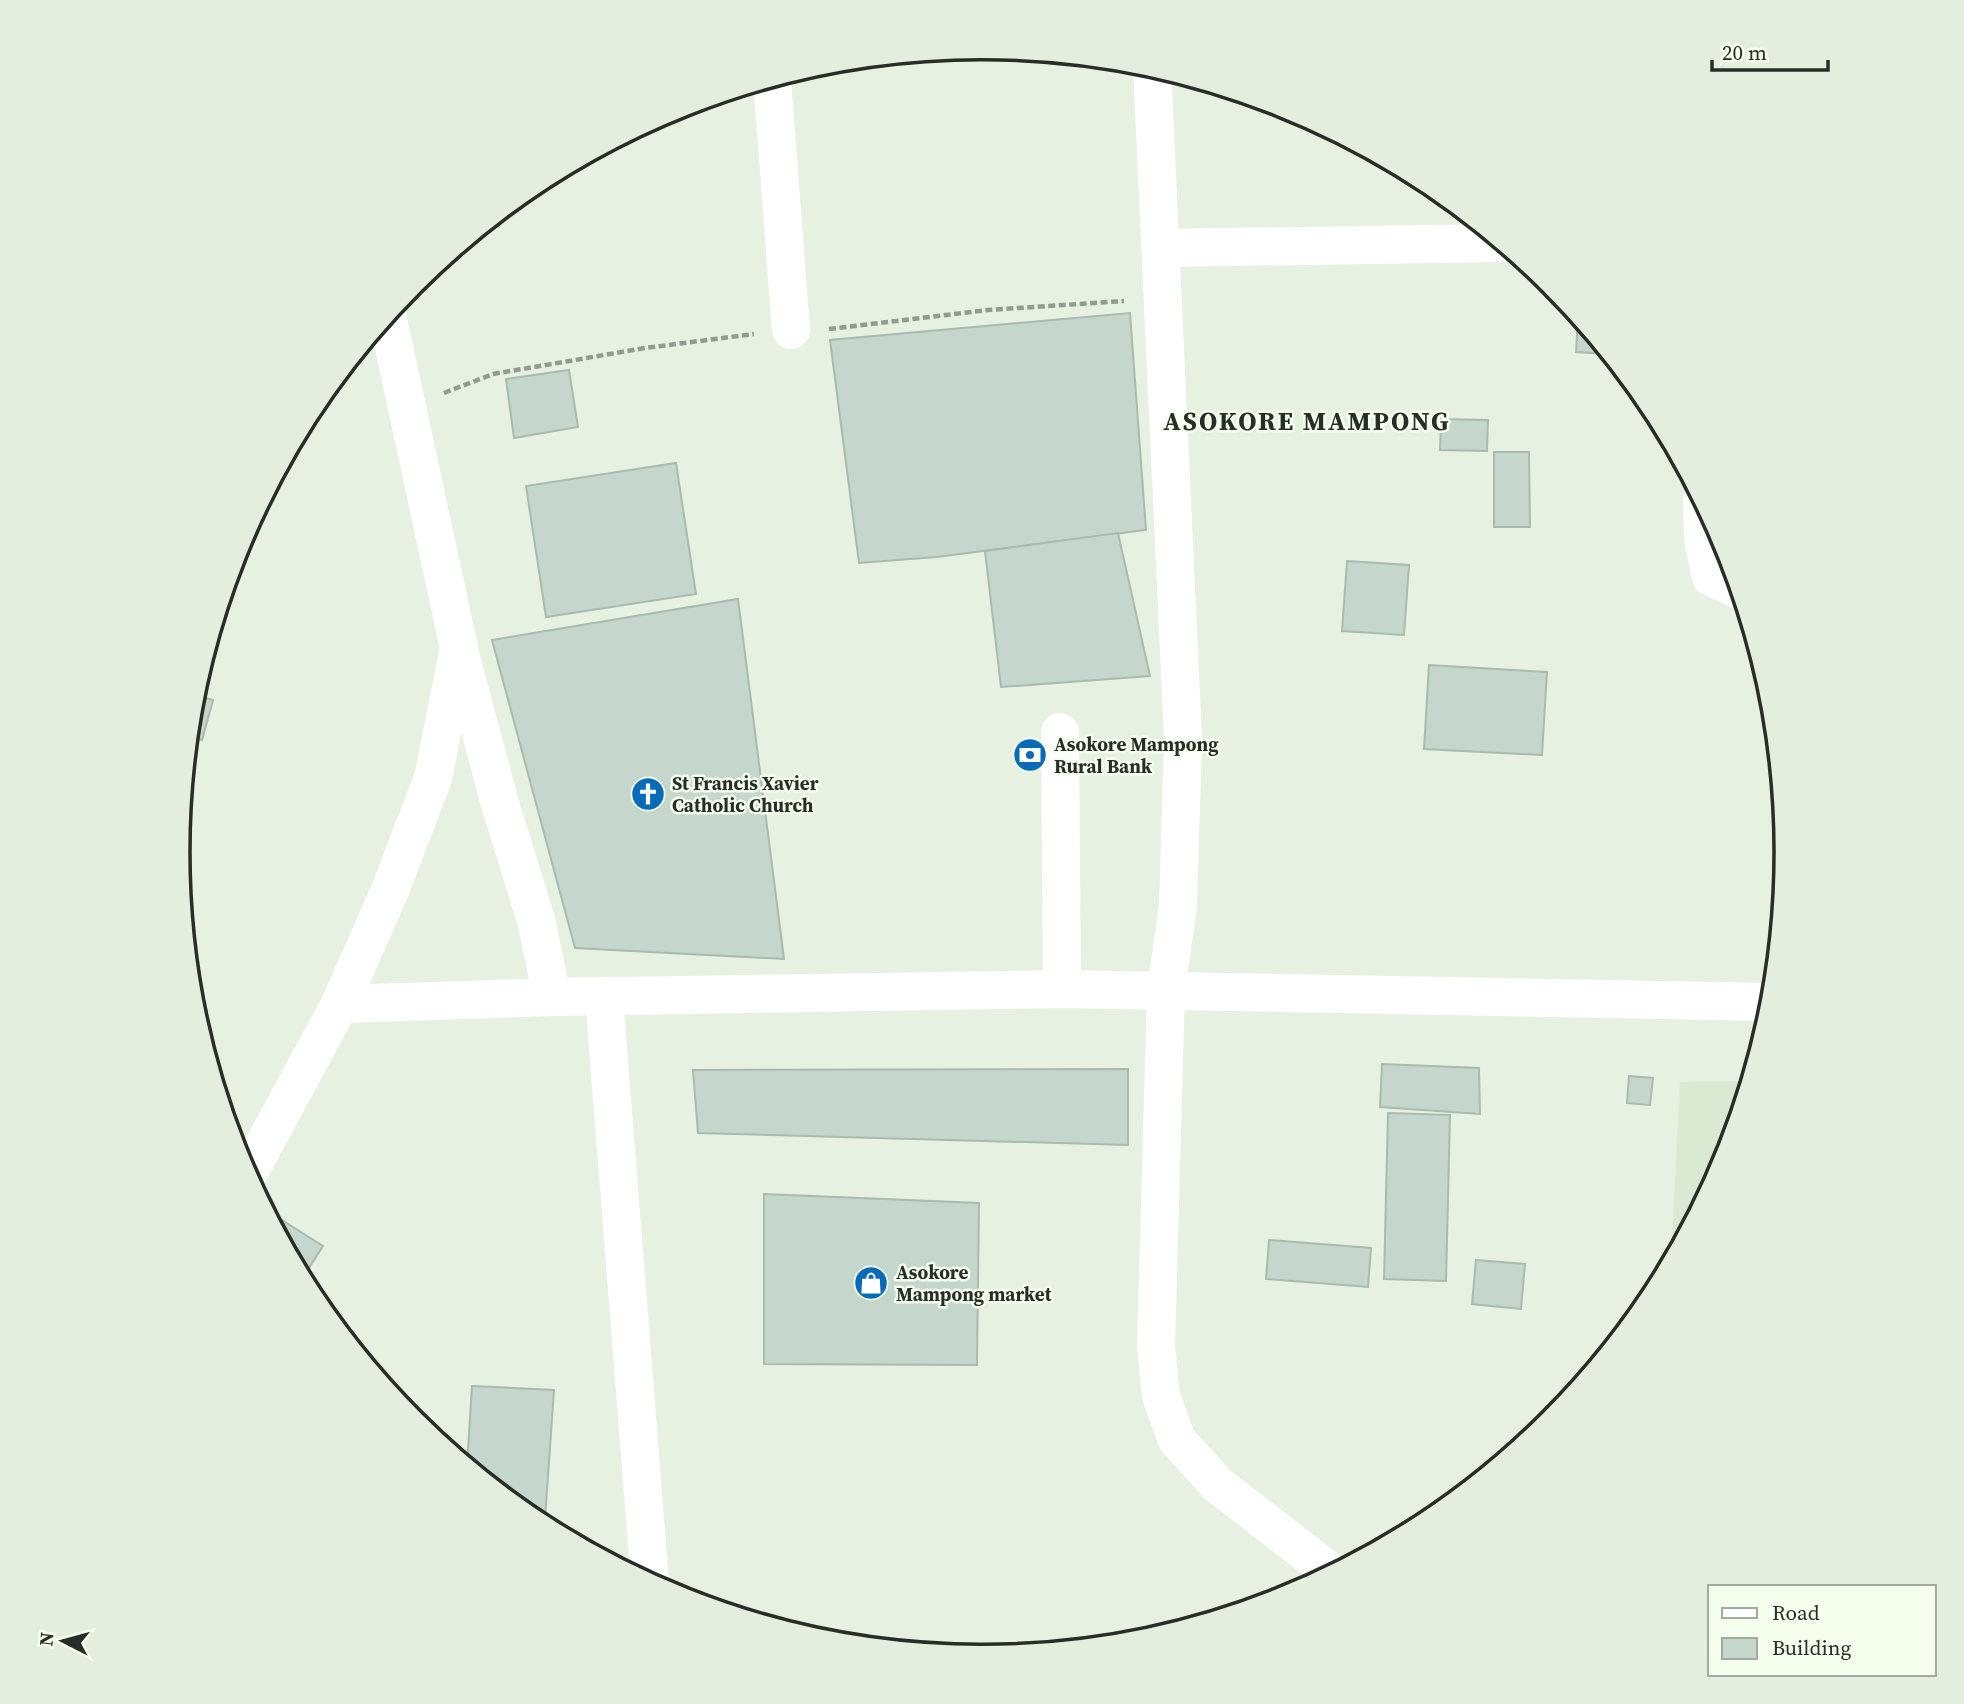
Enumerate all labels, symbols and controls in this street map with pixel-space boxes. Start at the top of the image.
scale bar [1712,28,1828,72]
text: 20 m [1722,38,1767,67]
district label: ASOKORE MAMPONG [1163,403,1451,439]
place label: Asokore Mampong Rural Bank [1054,731,1219,779]
bank icon: Asokore Mampong Rural Bank [1011,736,1049,774]
place label: St Francis Xavier Catholic Church [672,770,819,818]
church icon: St Francis Xavier Catholic Church [629,775,667,813]
place label: Asokore Mampong market [896,1259,1052,1307]
shop icon: Asokore Mampong market [852,1264,890,1302]
legend [1708,1585,1936,1676]
text: Road [1772,1598,1820,1627]
north arrow [28,1606,98,1676]
text: N [32,1631,60,1647]
text: Building [1772,1633,1851,1662]

